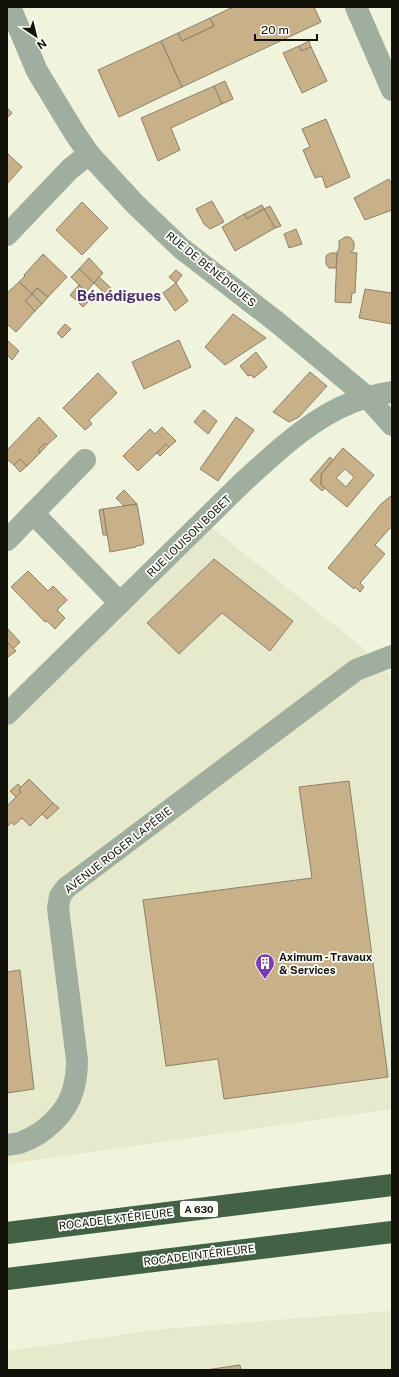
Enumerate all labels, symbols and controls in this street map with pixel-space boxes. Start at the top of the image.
north arrow [16,16,56,56]
scale bar [255,16,317,42]
text: 20 m [261,23,289,37]
text: N [35,37,49,52]
street label: RUE DE BÉNÉDIGUES [164,228,259,309]
district label: Bénédigues [77,287,161,304]
street label: RUE LOUISON BOBET [145,492,234,579]
street label: AVENUE ROGER LAPÉBIE [62,804,174,895]
place label: Aximum - Travaux & Services [279,951,373,976]
building icon: Aximum - Travaux & Services [254,952,276,980]
road number: A 630 [180,1201,218,1217]
street label: ROCADE EXTÉRIEURE [58,1205,174,1232]
street label: ROCADE INTÉRIEURE [143,1241,255,1268]

